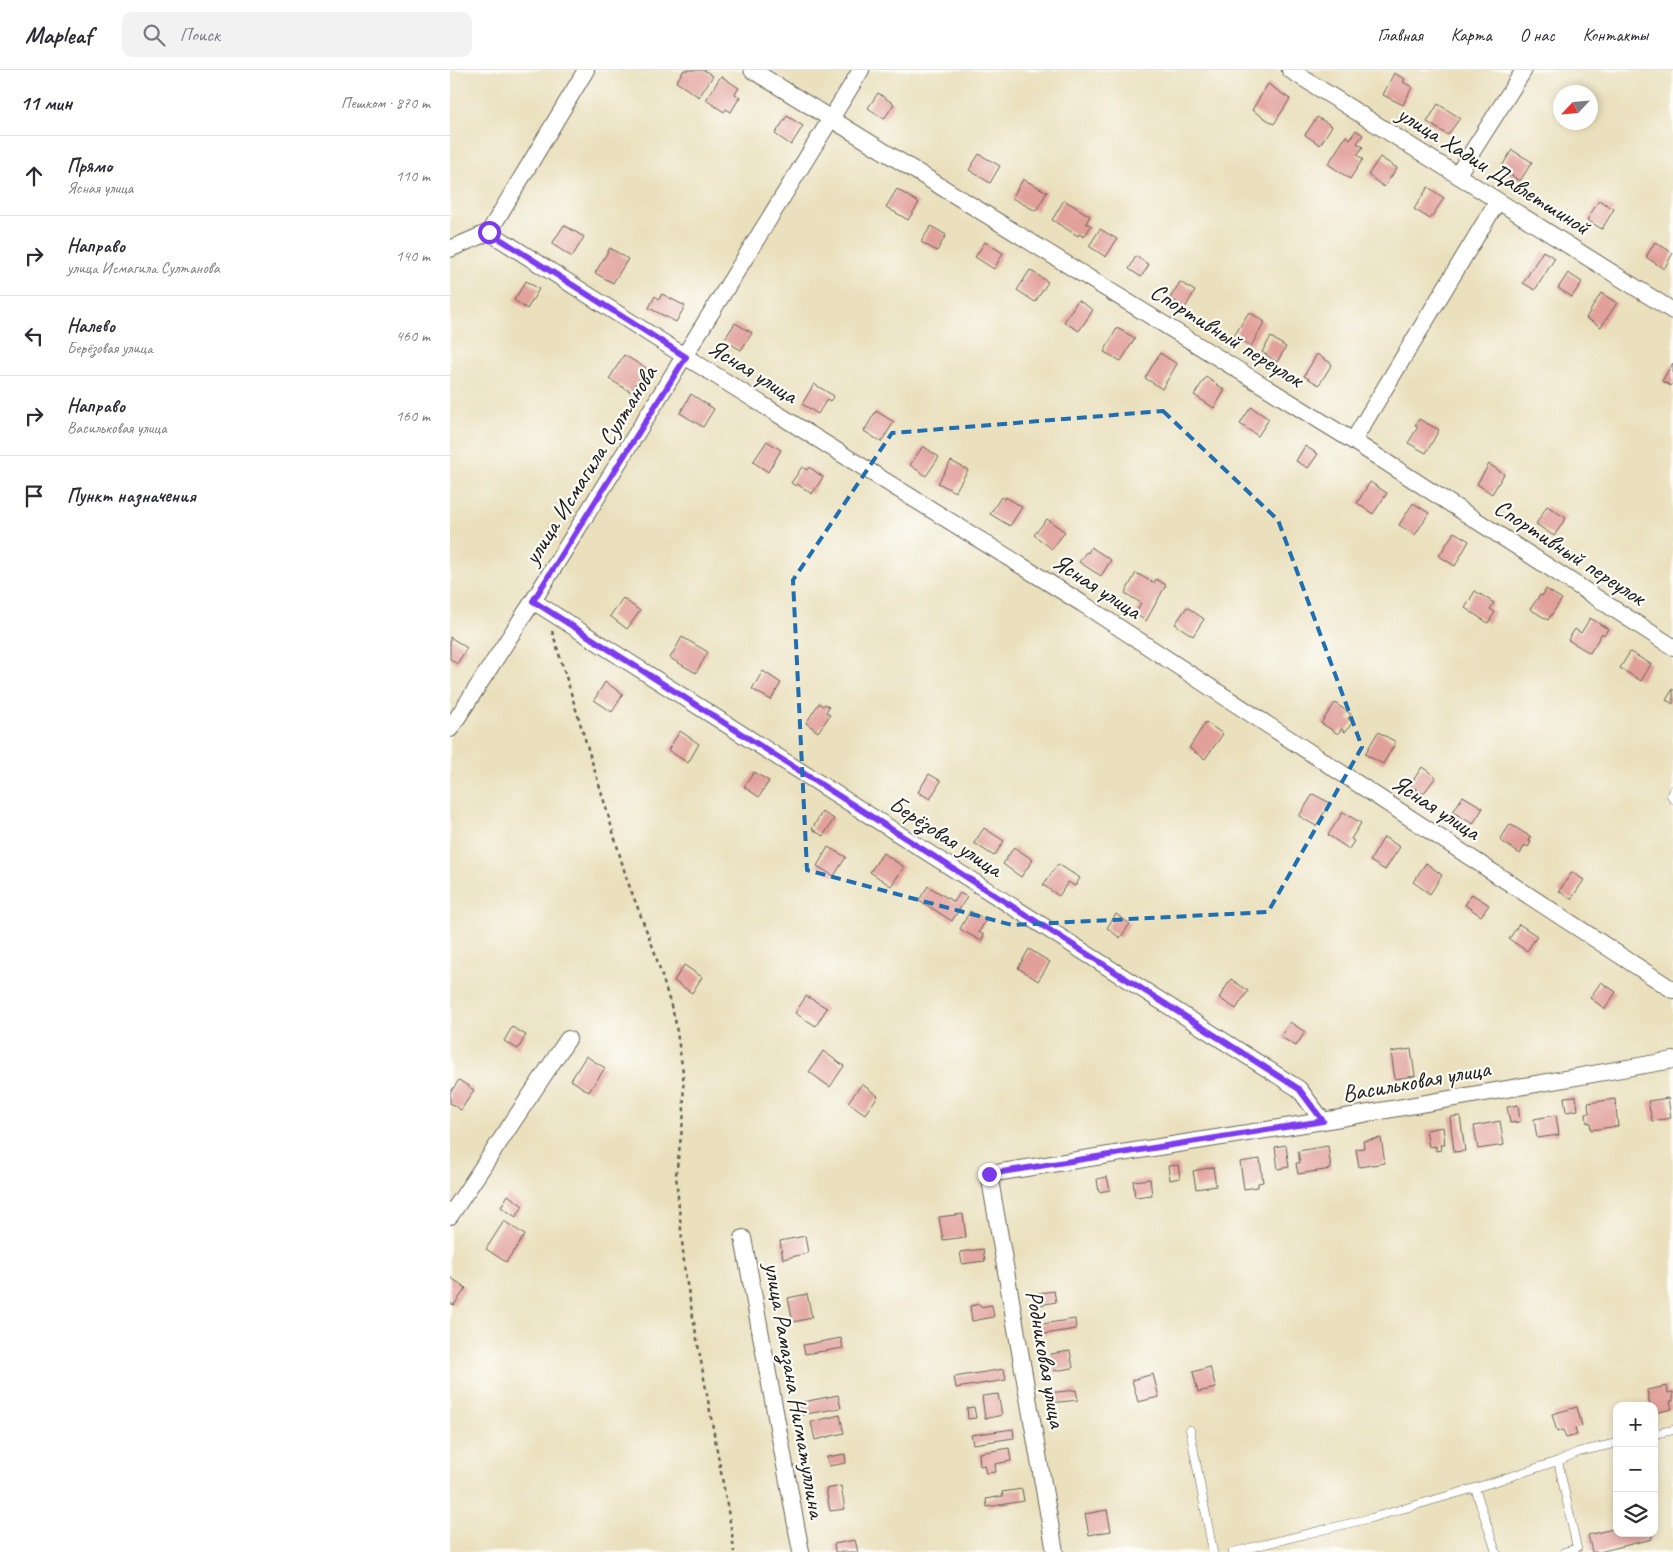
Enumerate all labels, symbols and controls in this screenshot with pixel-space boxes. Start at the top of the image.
search box [122,12,472,57]
text: Mapleaf [25,20,92,50]
icon: search [140,21,168,49]
text: Поиск [180,23,220,47]
text: Главная [1378,24,1423,46]
text: Карта [1451,24,1492,46]
text: О нас [1520,24,1555,46]
text: Контакты [1583,24,1648,46]
north arrow [1553,85,1598,130]
text: 11 мин [20,90,72,116]
text: Пешком · 870 m [341,93,430,113]
street label: улица Хадии Давлетшиной [1390,97,1598,243]
text: Прямо [67,154,112,178]
icon: ahead [20,162,48,190]
text: 110 m [396,166,430,186]
text: Ясная улица [67,178,133,198]
route start [478,221,501,244]
text: Направо [67,234,125,258]
icon: right [20,242,48,270]
text: 140 m [396,246,430,266]
text: улица Исмагила Султанова [67,258,220,278]
street label: Спортивный переулок [1145,276,1311,395]
text: Налево [67,314,115,338]
icon: left [20,322,48,350]
text: 460 m [396,326,430,346]
street label: Ясная улица [703,332,804,411]
text: Берёзовая улица [67,338,153,358]
street label: улица Исмагила Султанова [516,359,664,572]
text: Направо [67,394,125,418]
icon: right [20,402,48,430]
text: 160 m [396,406,430,426]
text: Васильковая улица [67,418,167,438]
icon: arrive [20,482,48,510]
text: Пункт назначения [67,484,196,508]
street label: Спортивный переулок [1489,492,1653,613]
street label: Ясная улица [1047,546,1148,626]
street label: Ясная улица [1386,767,1487,847]
street label: Берёзовая улица [883,788,1010,886]
street label: Васильковая улица [1340,1053,1493,1109]
route end [978,1163,1001,1186]
street label: улица Рамазана Нигматуллина [756,1258,833,1522]
street label: Родниковая улица [1019,1288,1073,1431]
map controls [1613,1402,1658,1537]
button: + [1613,1402,1658,1447]
button: − [1613,1447,1658,1492]
button: layers [1613,1492,1658,1537]

